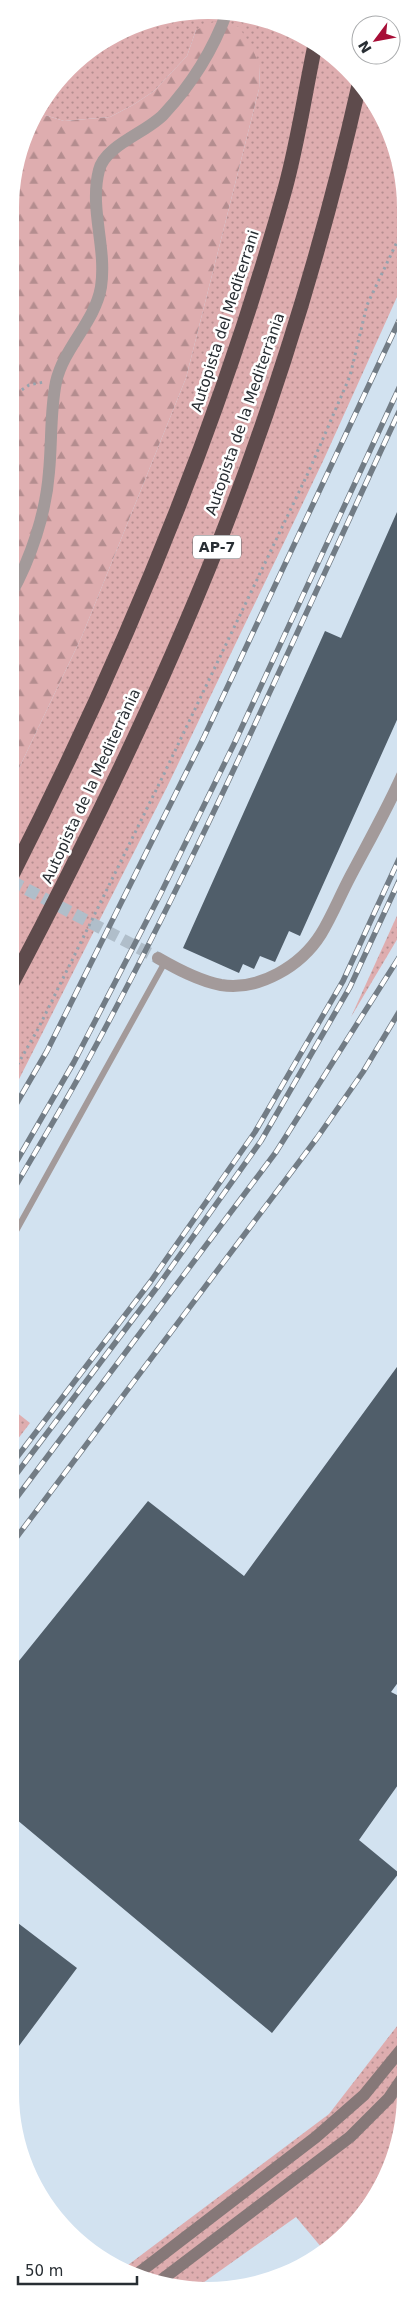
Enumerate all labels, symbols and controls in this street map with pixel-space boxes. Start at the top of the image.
north arrow [351,15,401,65]
text: N [355,38,375,56]
street label: Autopista del Mediterrani [187,228,263,414]
street label: Autopista de la Mediterrània [202,310,288,518]
road number: AP-7 [193,536,241,558]
street label: Autopista de la Mediterrània [38,686,144,886]
scale bar [18,2254,136,2286]
text: 50 m [25,2262,63,2280]

